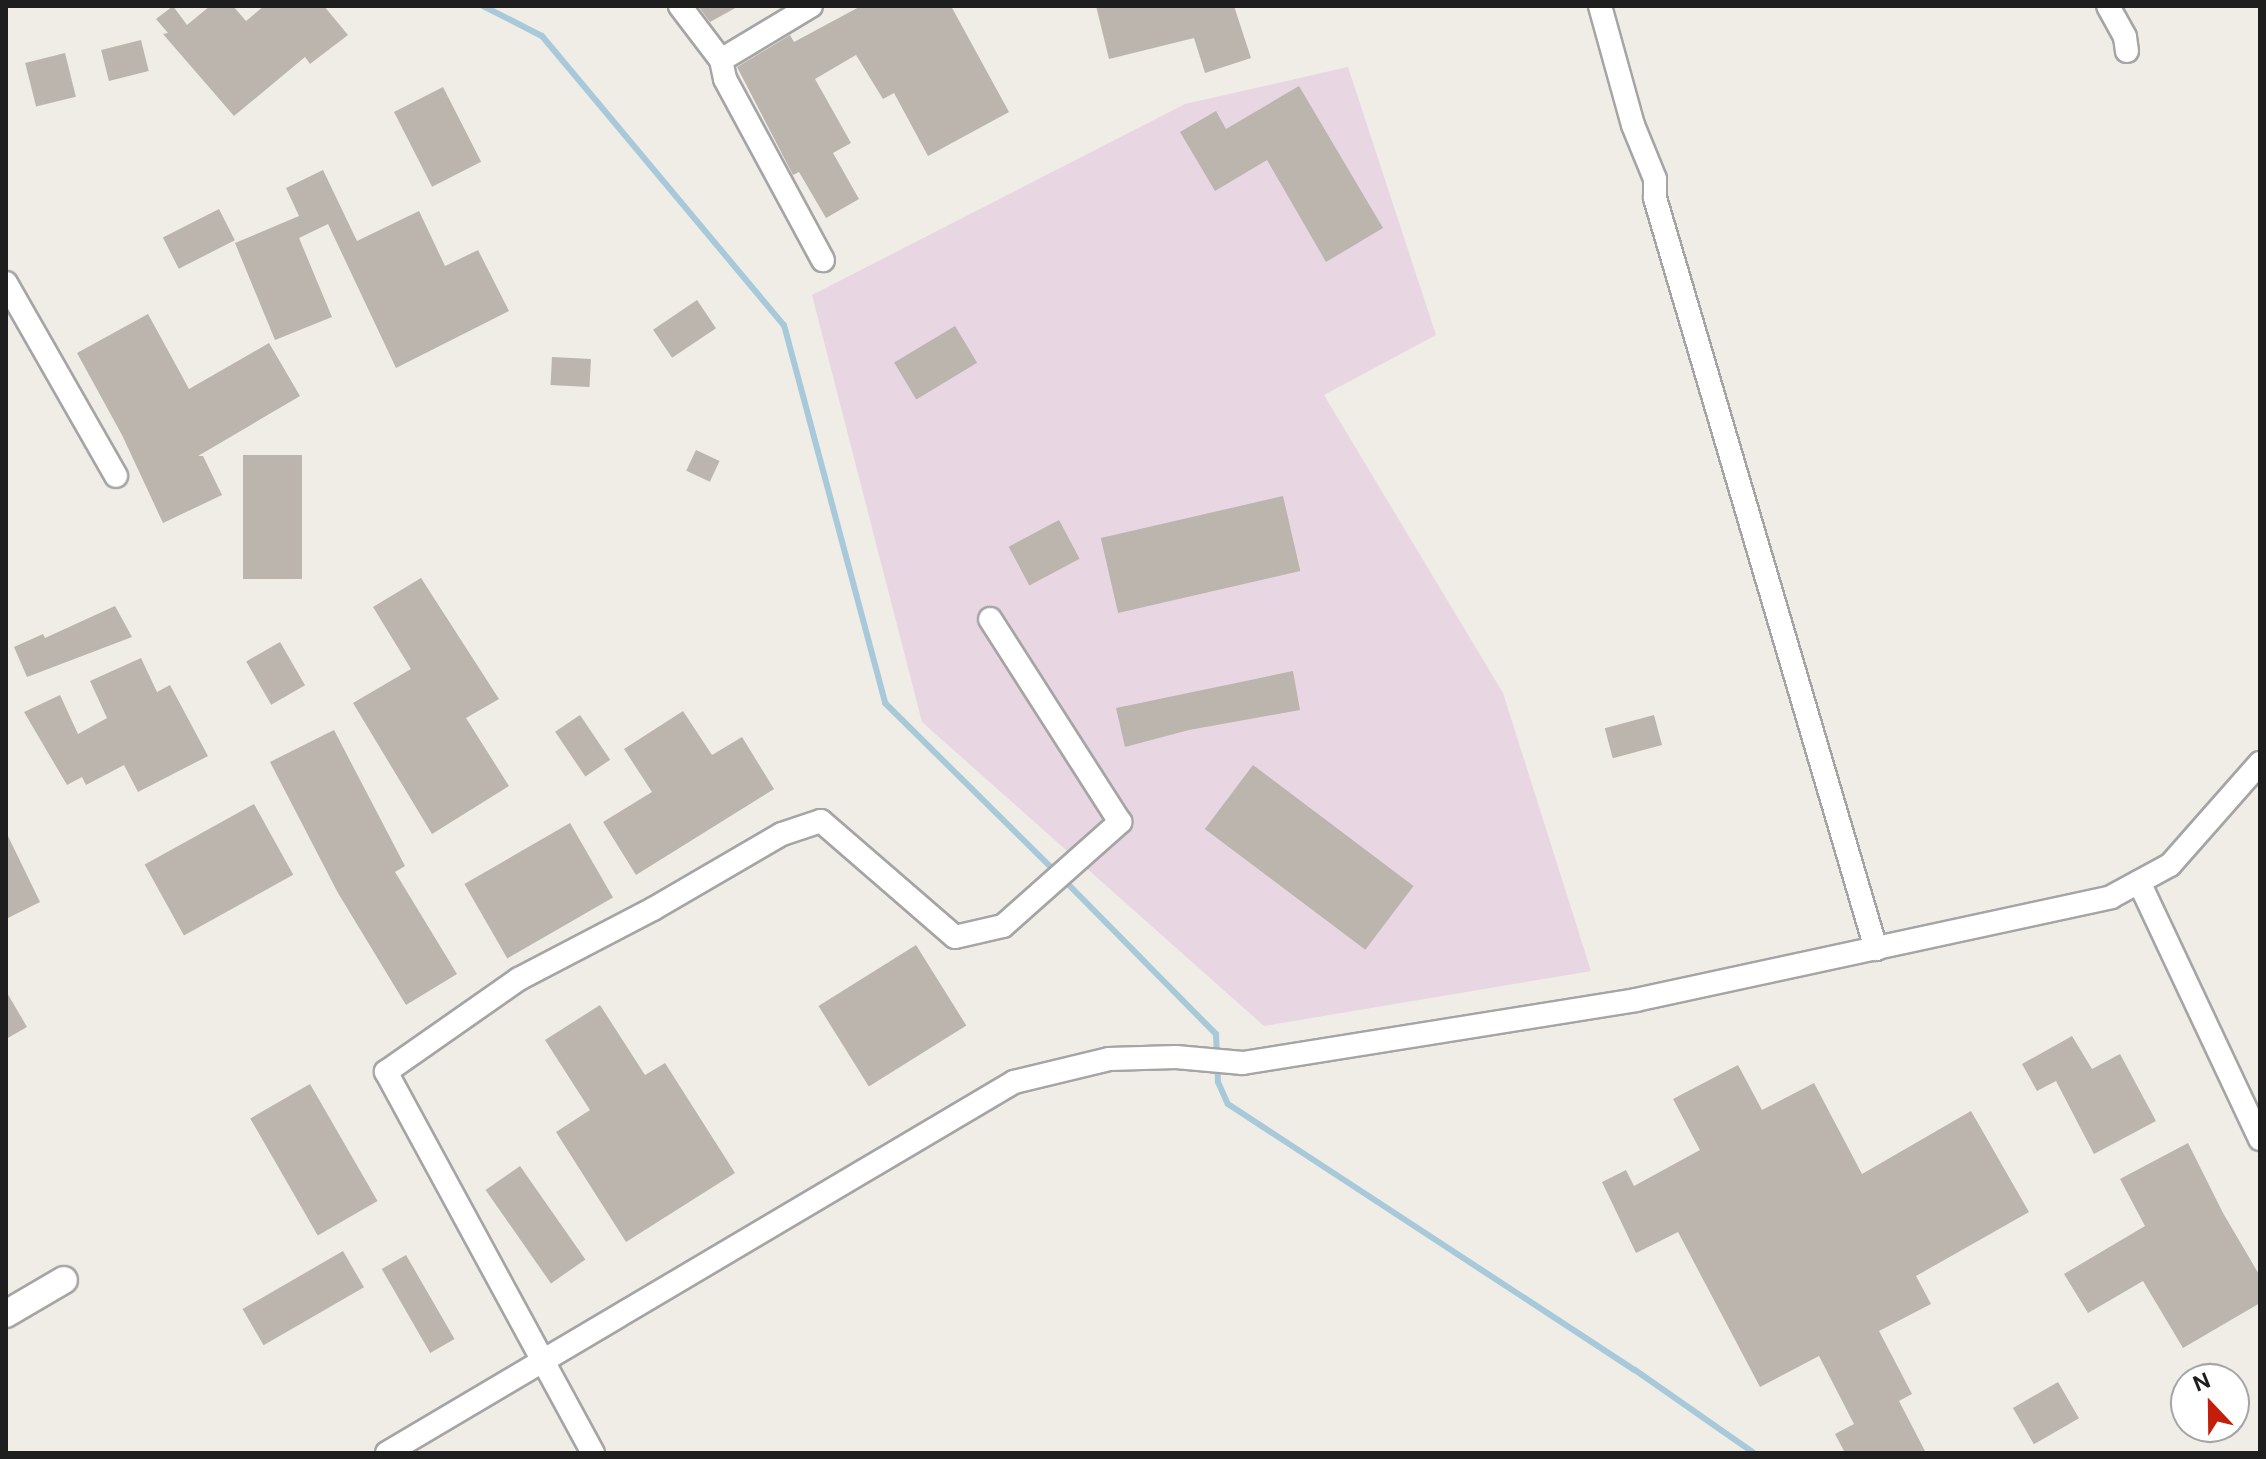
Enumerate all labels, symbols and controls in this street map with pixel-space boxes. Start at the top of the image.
north arrow [2170,1363,2250,1443]
text: N [2189,1366,2214,1399]

